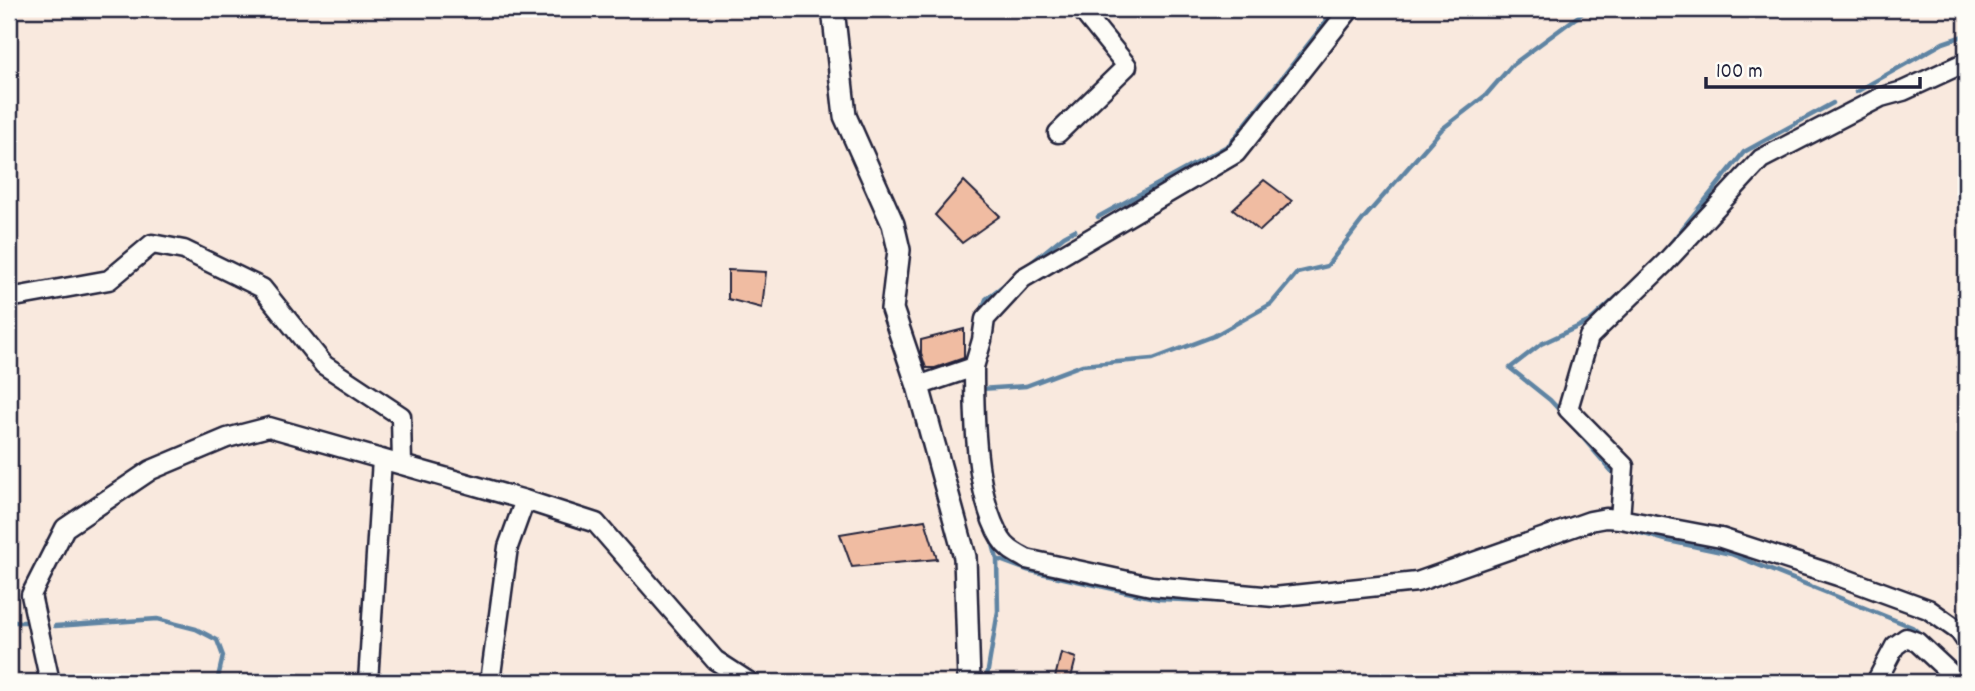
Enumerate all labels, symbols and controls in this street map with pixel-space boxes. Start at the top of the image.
scale bar [1706,46,1919,90]
text: 100 m [1716,58,1763,88]

